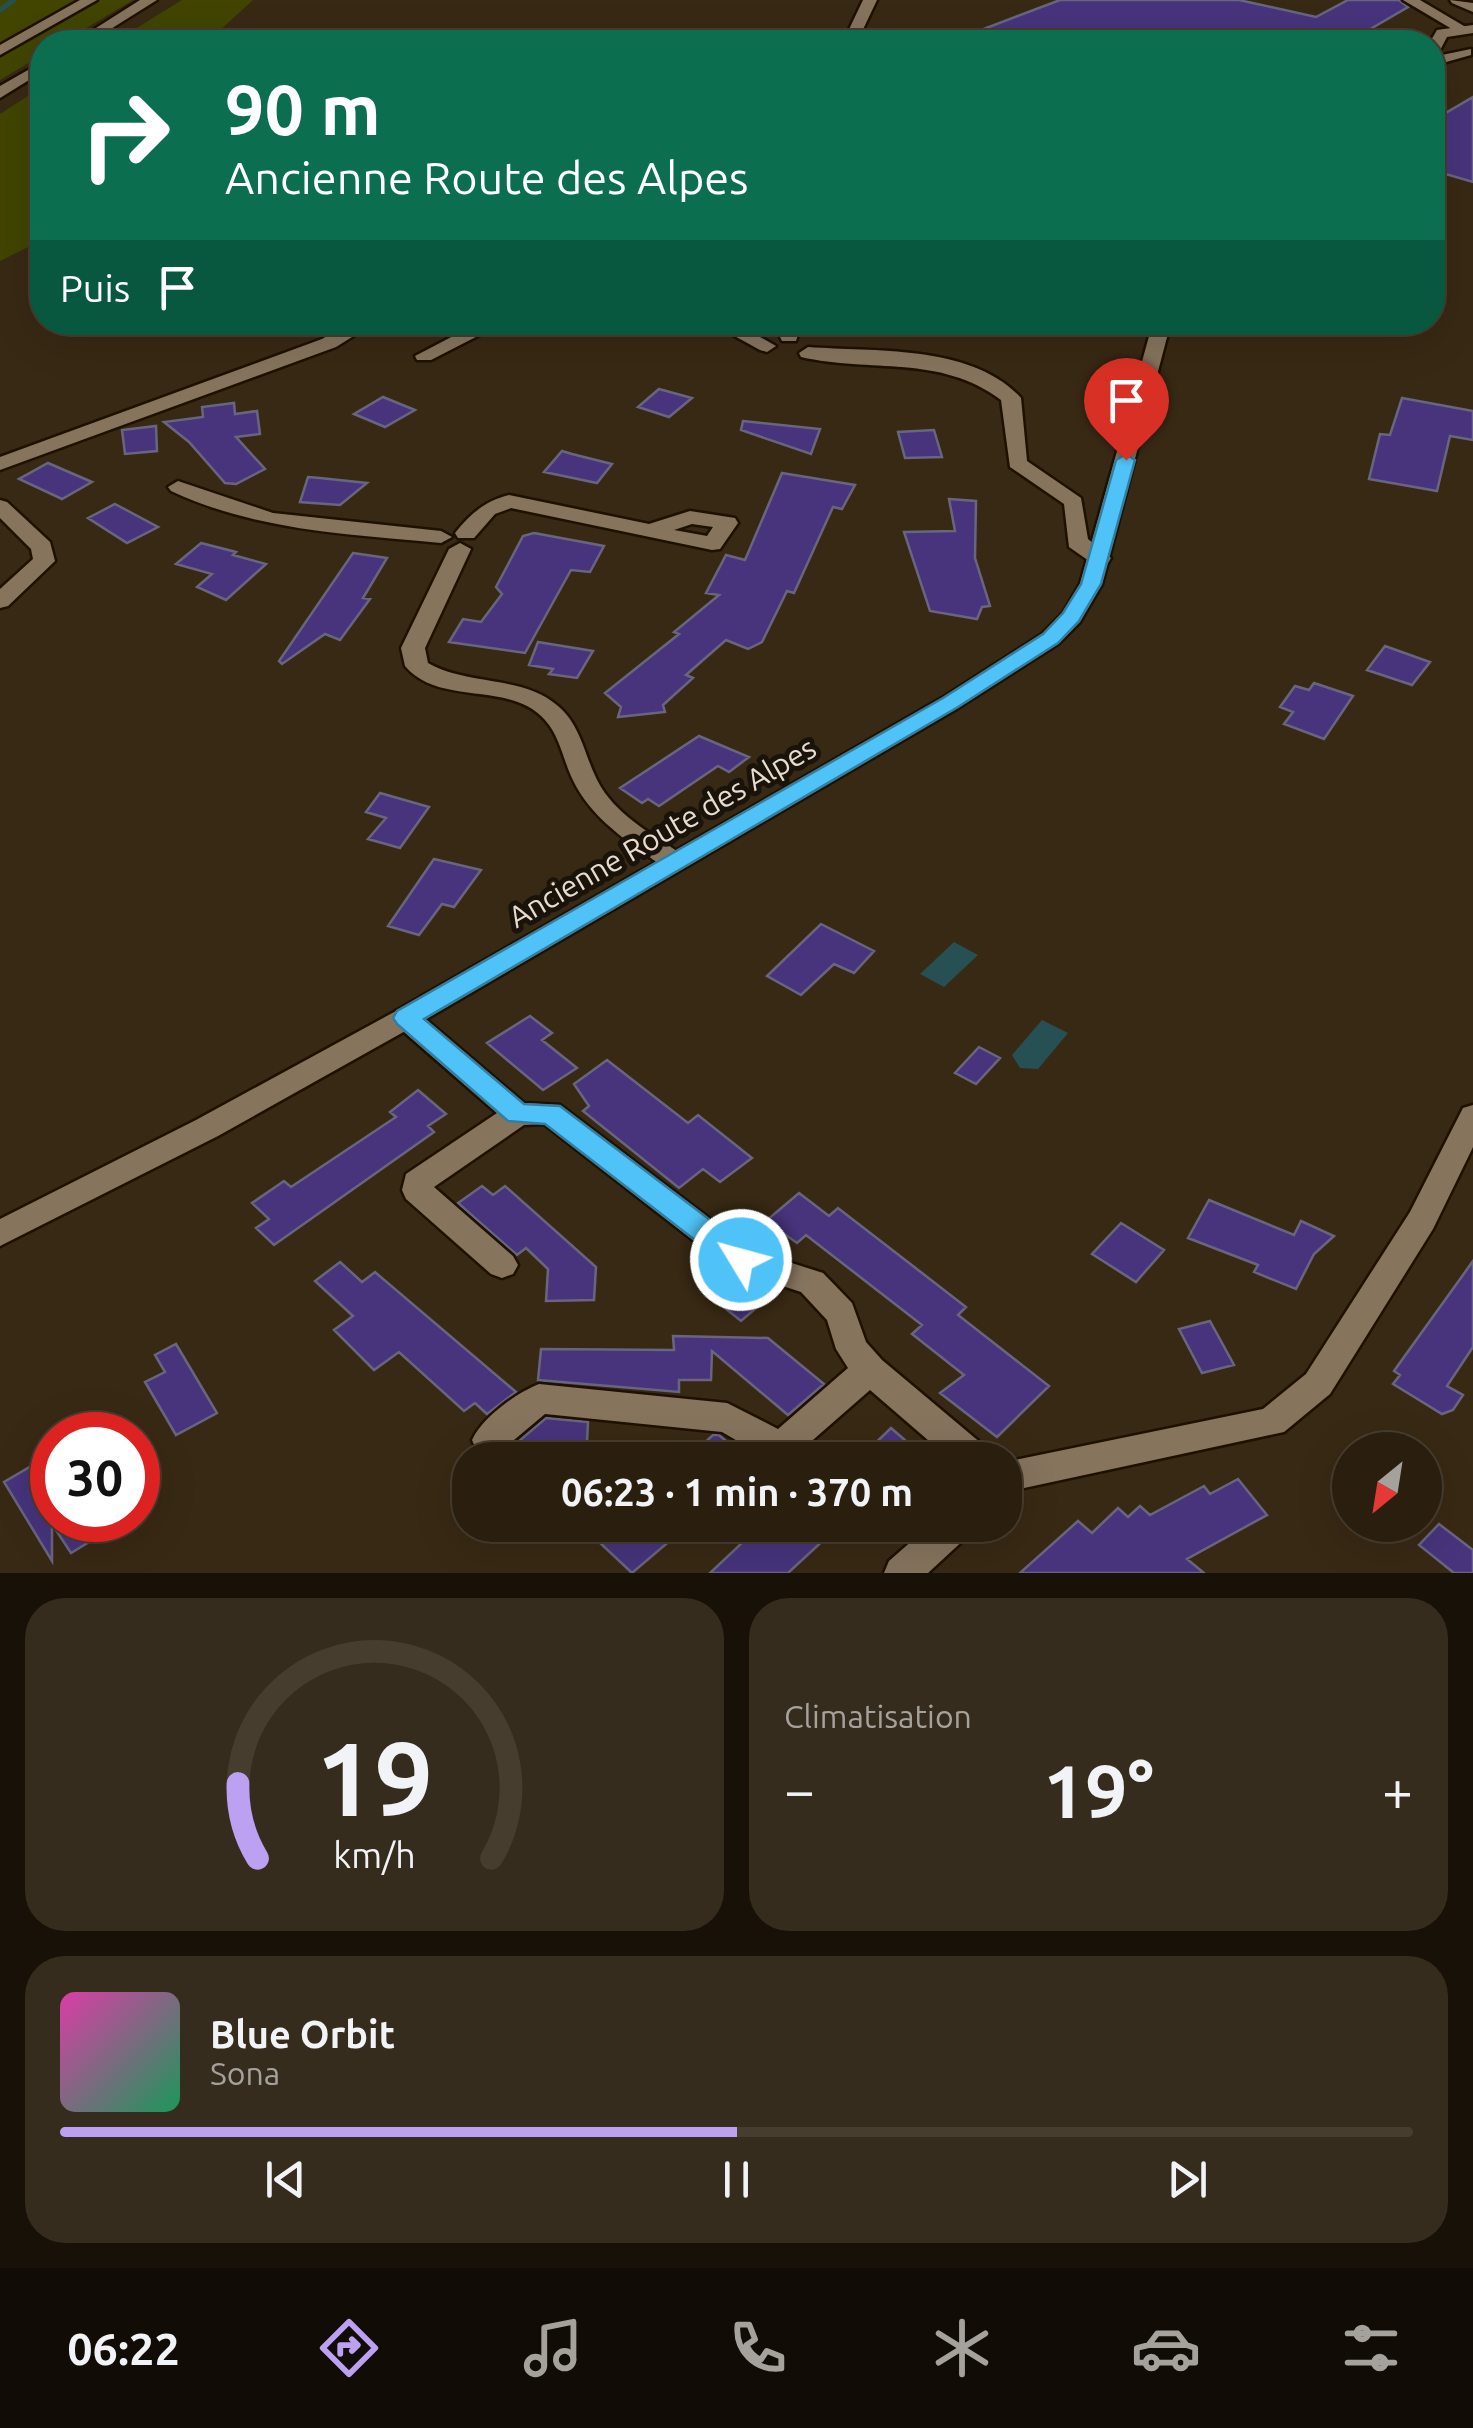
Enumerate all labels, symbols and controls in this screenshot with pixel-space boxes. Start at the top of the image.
icon: right [60,70,190,200]
text: 90 m [225,70,381,148]
text: Ancienne Route des Alpes [225,152,749,203]
icon: arrive [150,260,205,315]
text: Puis [60,267,130,309]
pin [1084,358,1169,461]
icon: arrive [1099,373,1154,428]
street label: Ancienne Route des Alpes [502,730,822,934]
position arrow [689,1208,793,1312]
speed limit sign: 30 [30,1412,160,1542]
north arrow [1332,1432,1442,1542]
map controls [1332,1432,1442,1542]
text: 06:23 · 1 min · 370 m [561,1471,913,1513]
text: Climatisation [784,1698,972,1734]
text: 19 [316,1719,433,1836]
text: 19° [1043,1748,1154,1832]
text: − [784,1759,815,1820]
text: + [1382,1759,1413,1820]
text: km/h [333,1835,416,1875]
text: Blue Orbit [210,2013,395,2055]
text: Sona [210,2055,280,2091]
icon: previous [258,2152,313,2207]
icon: pause [709,2152,764,2207]
icon: next [1160,2152,1215,2207]
icon: directions [314,2313,384,2383]
icon: music [518,2313,588,2383]
icon: phone [723,2313,793,2383]
icon: climate [927,2313,997,2383]
icon: car [1131,2313,1201,2383]
icon: filters [1336,2313,1406,2383]
text: 06:22 [67,2323,180,2374]

